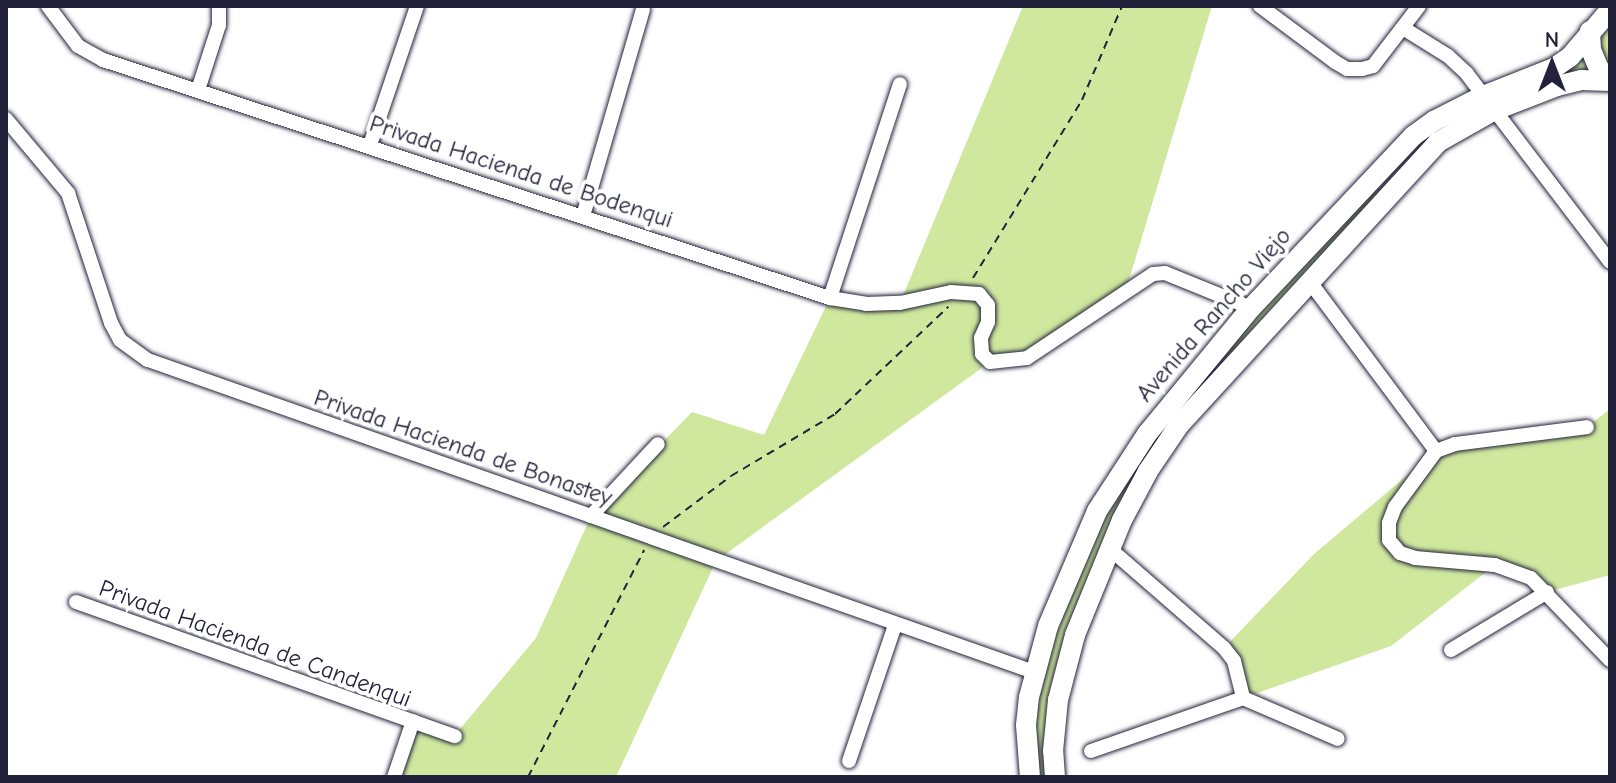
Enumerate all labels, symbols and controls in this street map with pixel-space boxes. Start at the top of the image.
north arrow [1512,24,1592,104]
text: N [1545,27,1559,53]
street label: Privada Hacienda de Bodenqui [366,109,676,235]
street label: Avenida Rancho Viejo [1131,222,1297,408]
street label: Privada Hacienda de Bonastey [310,383,616,513]
street label: Privada Hacienda de Candenqui [95,574,415,714]

